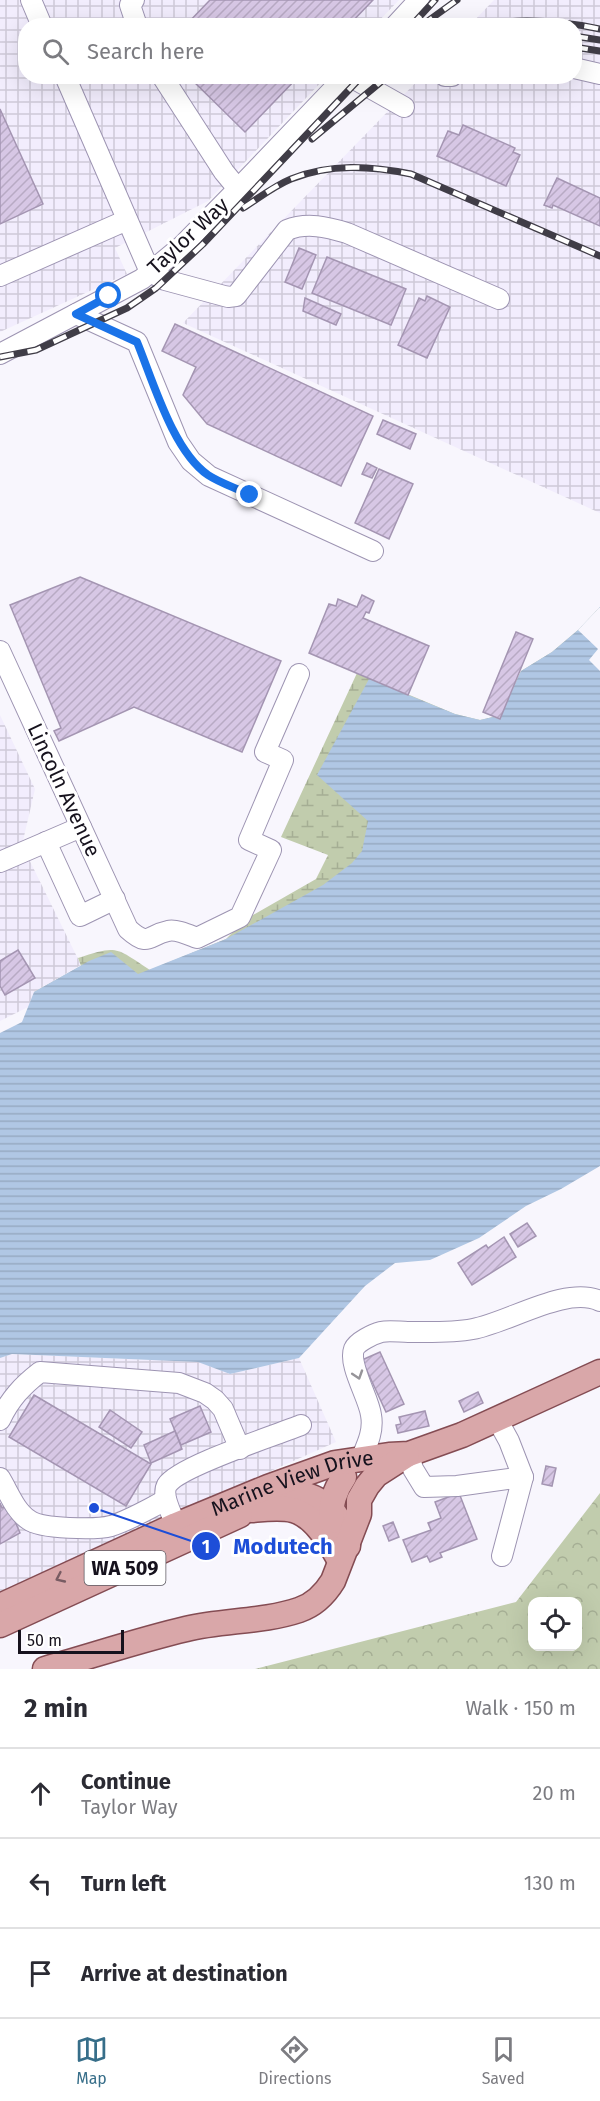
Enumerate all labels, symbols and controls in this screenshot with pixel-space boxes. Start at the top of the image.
search box [18,18,582,84]
icon: search [39,35,72,68]
text: Search here [87,38,205,65]
street label: Taylor Way [142,191,234,280]
route start [95,282,121,308]
route end [236,481,262,507]
street label: Lincoln Avenue [22,719,106,861]
one-way arrow [351,1369,363,1380]
street label: Marine View Drive [207,1444,375,1522]
callout: Modutech [191,1526,344,1566]
text: Modutech [233,1533,333,1560]
text: 1 [202,1536,210,1558]
road number: WA 509 [84,1551,166,1585]
one-way arrow [56,1571,67,1583]
map controls [528,1597,582,1651]
button: locate [528,1597,582,1651]
scale bar [18,1627,124,1654]
text: 50 m [27,1631,62,1650]
text: 2 min [24,1693,88,1724]
text: Walk · 150 m [466,1696,576,1720]
text: Continue [81,1768,171,1795]
icon: ahead [24,1777,57,1810]
text: 20 m [533,1781,576,1805]
text: Taylor Way [81,1795,178,1819]
icon: left [24,1867,57,1900]
text: Turn left [81,1870,166,1897]
text: 130 m [524,1871,576,1895]
icon: arrive [24,1957,57,1990]
text: Arrive at destination [81,1960,288,1987]
tab: Map [75,2033,108,2088]
tab: Directions [258,2033,332,2088]
tab: Saved [482,2033,525,2088]

